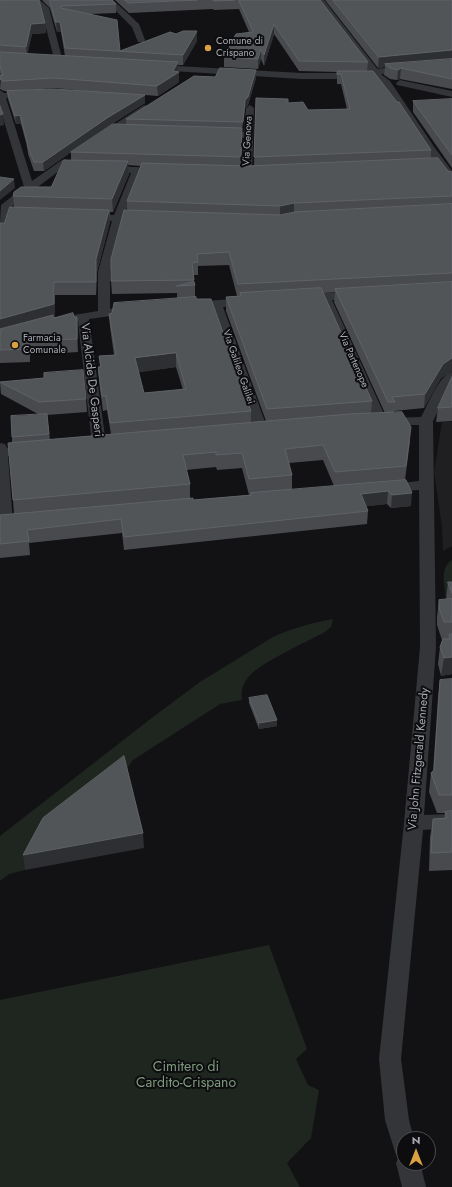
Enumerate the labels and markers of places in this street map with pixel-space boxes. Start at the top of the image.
place label: Comune di Crispano [216,36,263,60]
marker: Comune di Crispano [203,43,213,53]
place label: Farmacia Comunale [23,333,66,356]
marker: Farmacia Comunale [10,340,20,350]

